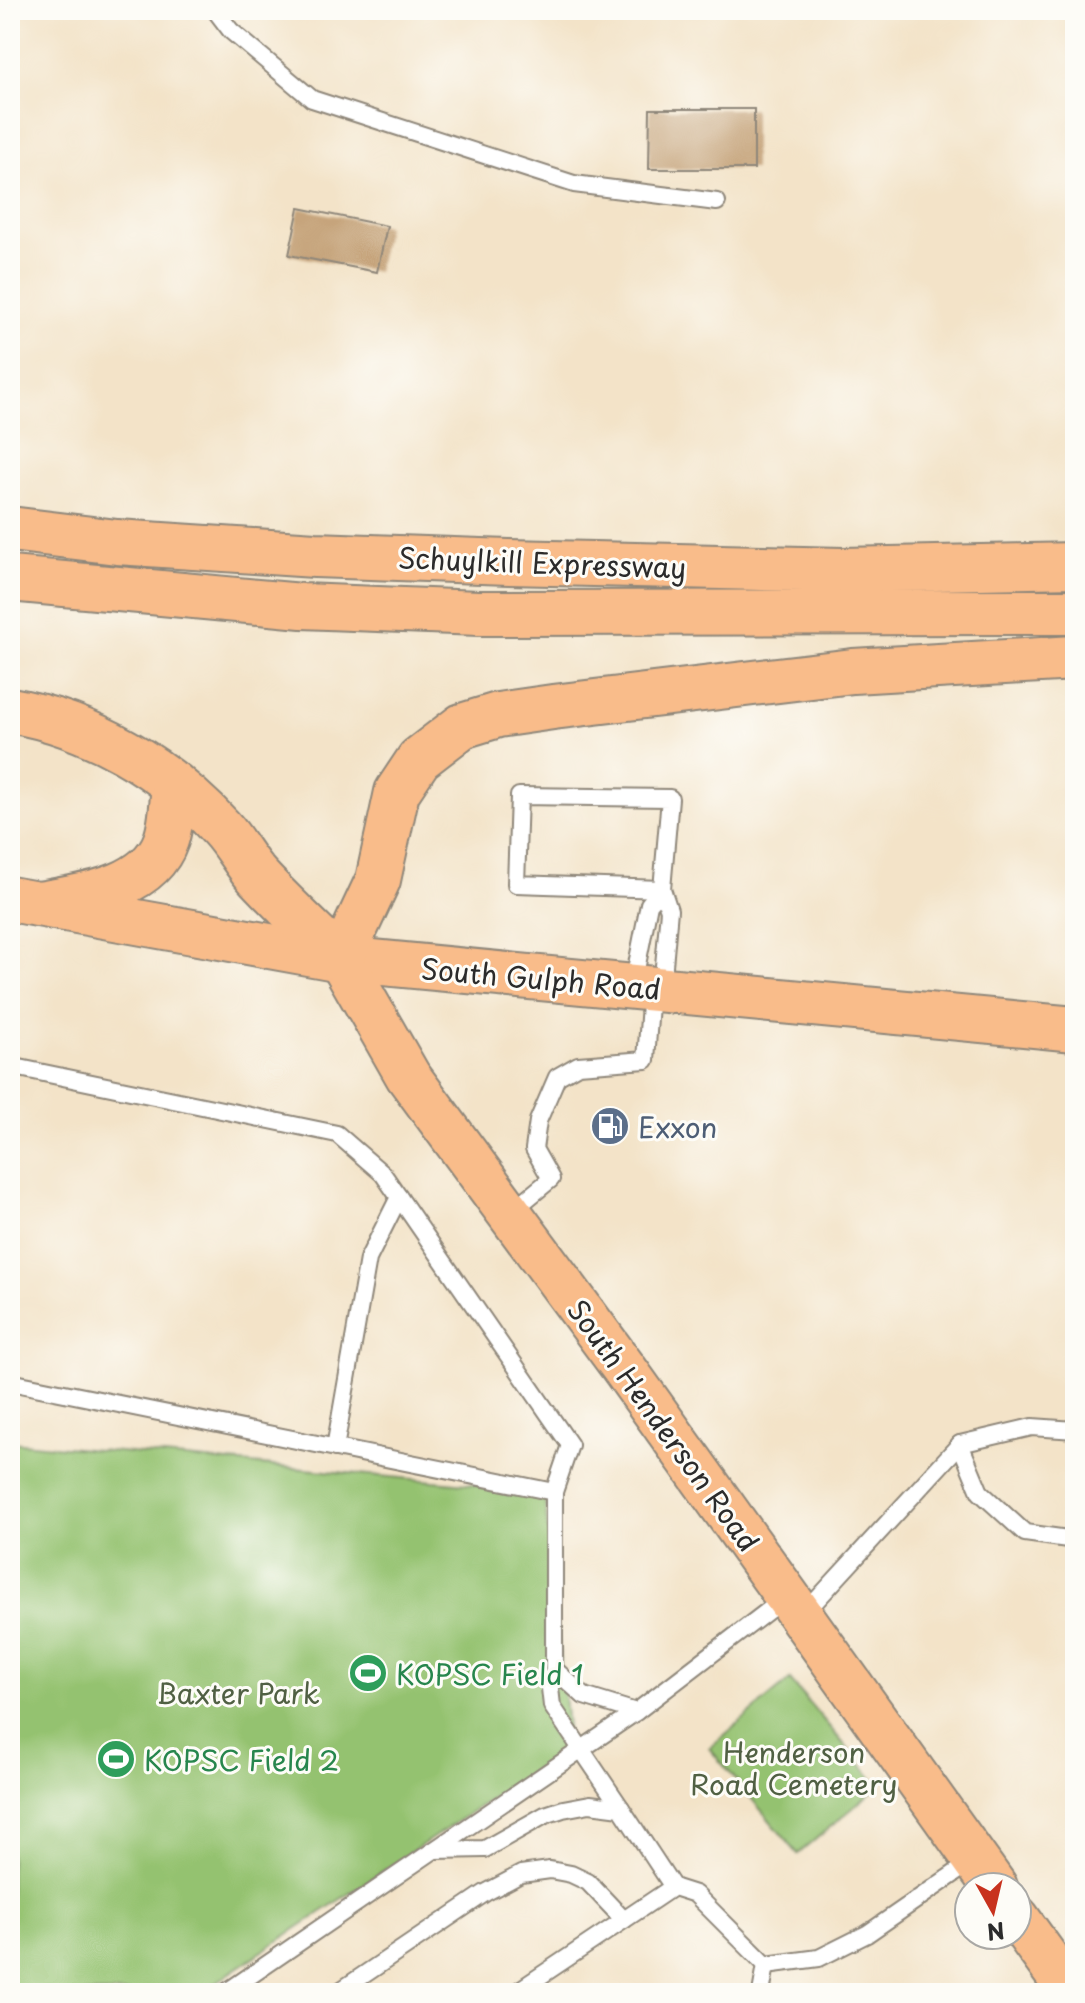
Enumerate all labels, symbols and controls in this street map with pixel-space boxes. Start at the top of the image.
street label: Schuylkill Expressway [397,535,687,589]
street label: South Gulph Road [419,946,663,1010]
fuel station icon: Exxon [589,1105,631,1147]
place label: Exxon [638,1105,717,1148]
street label: South Henderson Road [558,1290,770,1560]
sports icon: KOPSC Field 1 [347,1652,389,1694]
place label: KOPSC Field 1 [396,1652,584,1695]
park label: Baxter Park [156,1671,320,1714]
park label: Henderson Road Cemetery [690,1730,898,1805]
sports icon: KOPSC Field 2 [95,1738,137,1780]
place label: KOPSC Field 2 [144,1738,339,1781]
north arrow [953,1871,1033,1951]
text: N [985,1915,1007,1950]

